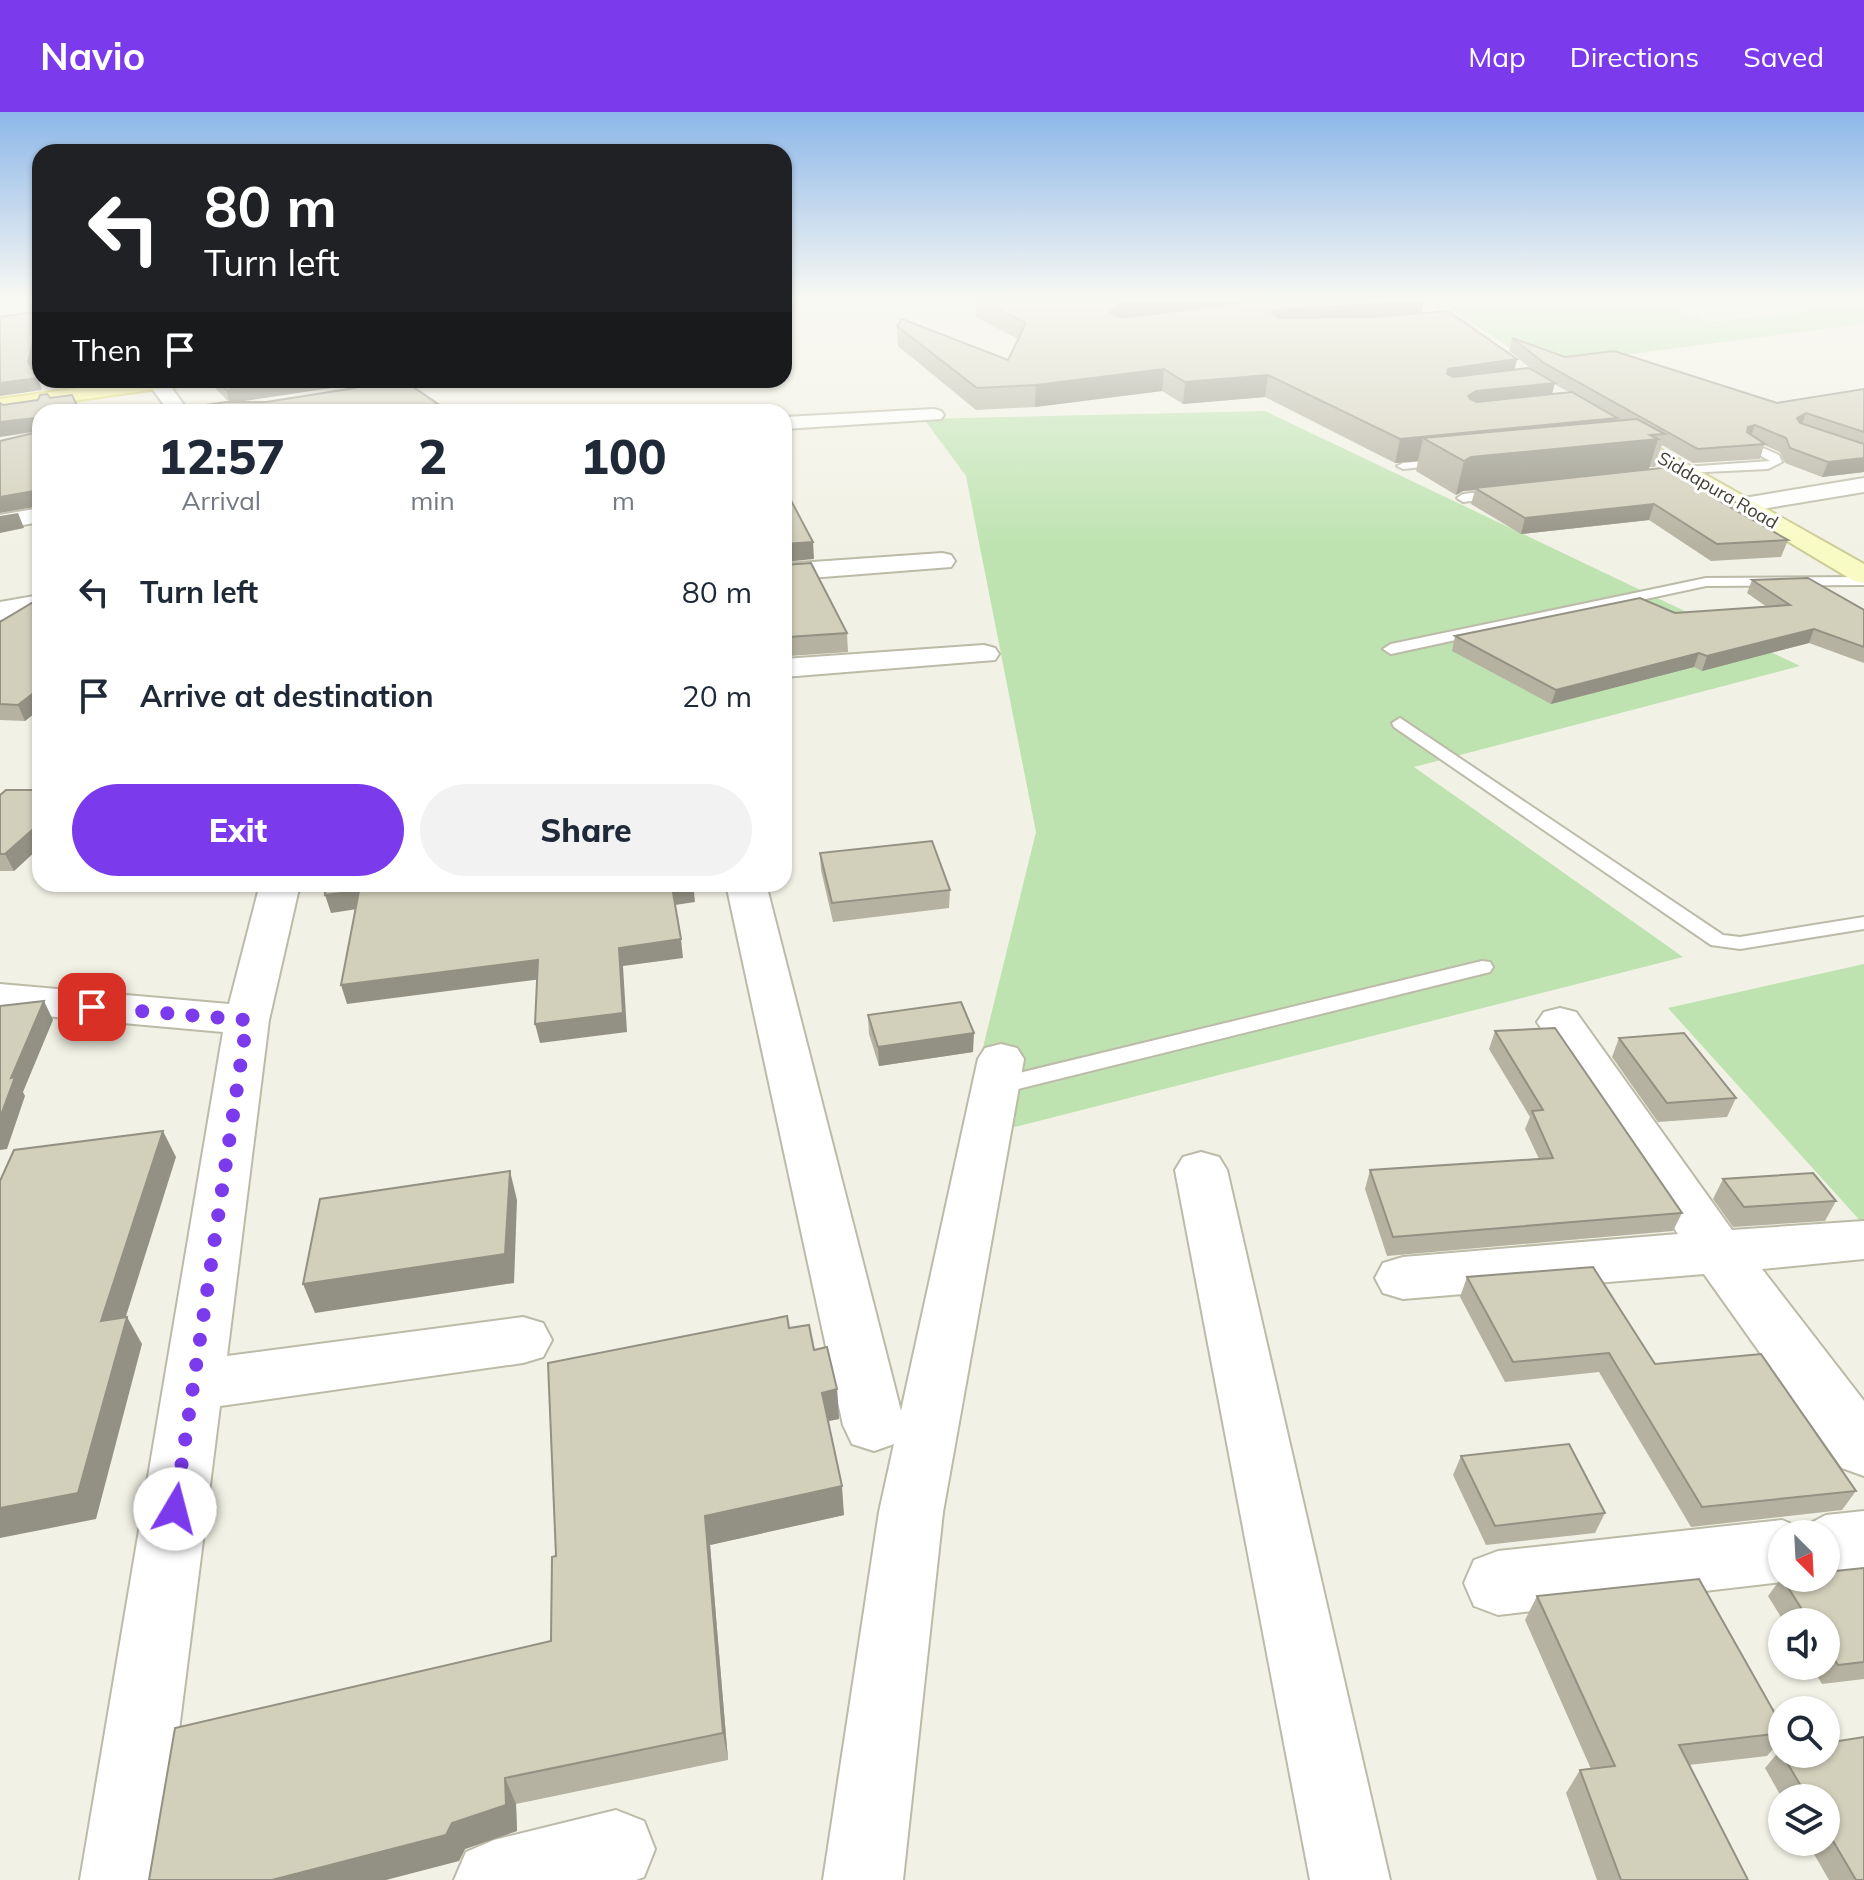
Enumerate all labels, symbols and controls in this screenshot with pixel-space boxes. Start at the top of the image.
text: Navio [40,32,145,80]
text: Map [1468,39,1526,74]
text: Directions [1570,39,1699,74]
text: Saved [1743,39,1824,74]
text: 80 m [204,171,337,241]
icon: left [72,176,176,280]
text: Turn left [204,240,340,285]
icon: arrive [158,328,202,372]
text: Then [72,331,142,369]
text: 12:57 [157,426,285,486]
text: 2 [418,426,447,486]
text: 100 [580,426,667,486]
street label: Siddapura Road [1654,446,1782,534]
text: Arrival [181,484,261,517]
text: min [411,484,455,517]
text: m [612,484,635,517]
icon: left [72,570,116,614]
text: Turn left [140,573,258,611]
text: 80 m [682,573,752,611]
icon: arrive [72,674,116,718]
text: Arrive at destination [140,677,434,715]
text: 20 m [682,677,752,715]
button: Exit [72,784,404,876]
button: Share [420,784,752,876]
pin [58,973,126,1041]
icon: arrive [70,985,114,1029]
position arrow [133,1467,217,1551]
north arrow [1768,1520,1840,1592]
map controls [1768,1520,1840,1856]
button: sound [1768,1608,1840,1680]
button: search [1768,1696,1840,1768]
button: layers [1768,1784,1840,1856]

